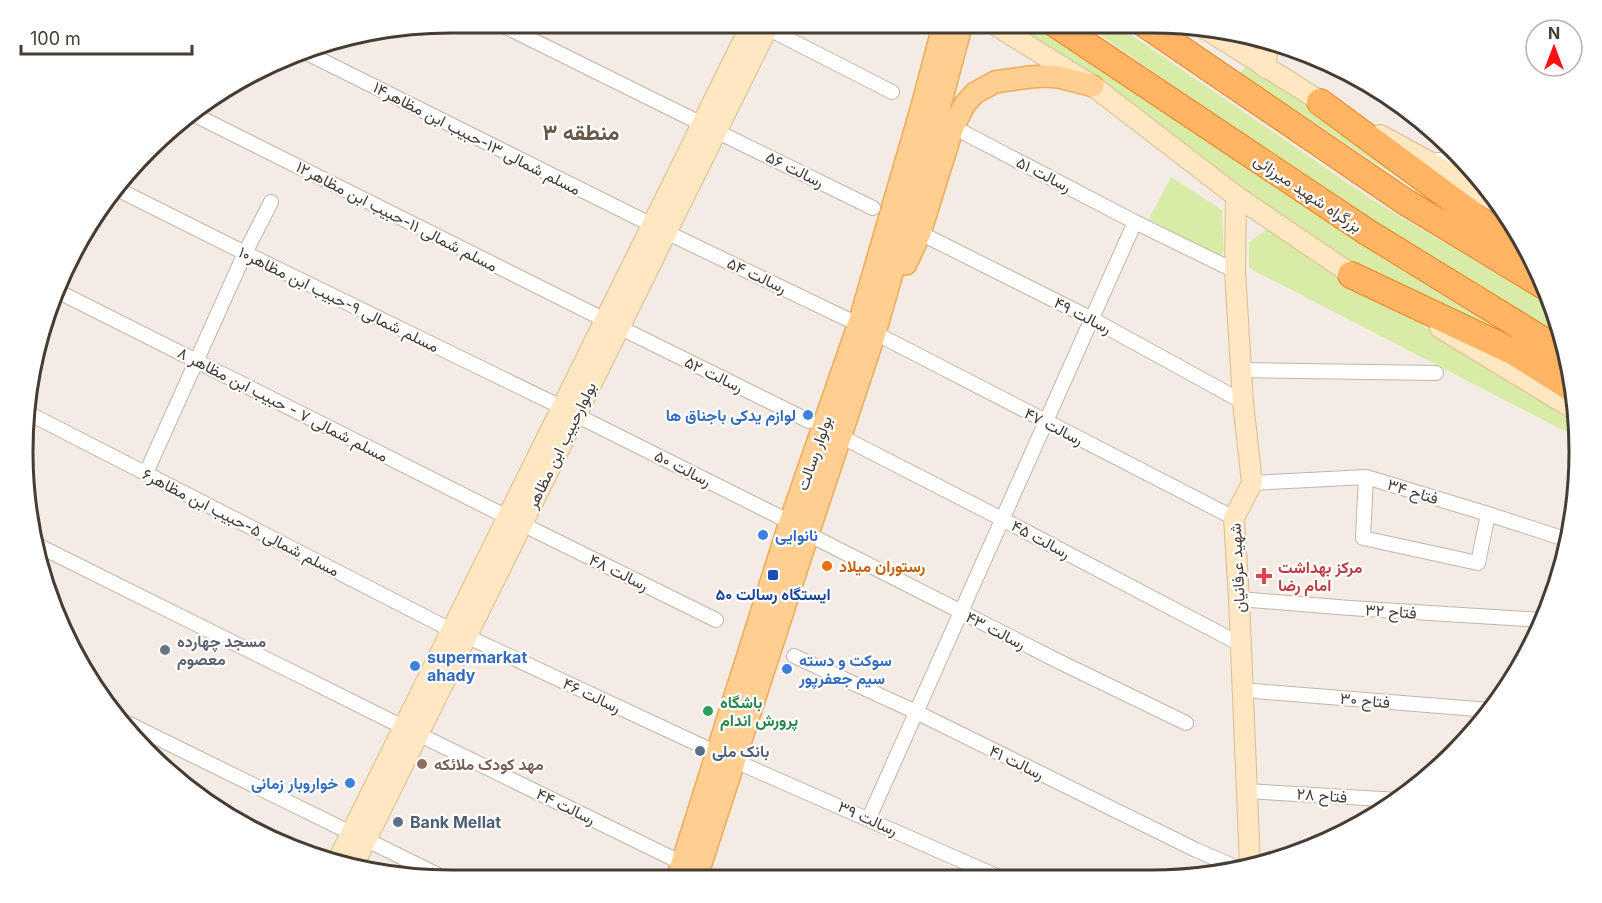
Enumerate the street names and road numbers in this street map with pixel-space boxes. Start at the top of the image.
street label: مسلم شمالی ۱۳-حبیب ابن مظاهر۱۴ [369,77,584,200]
street label: رسالت ۵۶ [762,146,827,193]
street label: بزرگراه شهید میرزائی [1250,149,1366,237]
street label: رسالت ۵۱ [1013,152,1075,197]
street label: مسلم شمالی ۱۱-حبیب ابن مظاهر۱۲ [292,156,501,277]
street label: مسلم شمالی ۹-حبیب ابن مظاهر۱۰ [235,242,442,357]
street label: رسالت ۵۴ [724,252,790,298]
street label: رسالت ۴۹ [1050,292,1115,339]
street label: مسلم شمالی ۷ - حبیب ابن مظاهر ۸ [174,342,392,467]
street label: رسالت ۵۲ [681,351,747,398]
street label: بولوارحبیب ابن مظاهر [521,379,601,513]
street label: رسالت ۴۷ [1021,403,1087,450]
street label: بولوار رسالت [792,413,837,493]
street label: رسالت ۵۰ [651,445,715,492]
street label: مسلم شمالی ۵-حبیب ابن مظاهر۶ [139,463,343,581]
street label: فتاح ۳۴ [1384,474,1441,510]
street label: رسالت ۴۵ [1008,515,1074,564]
street label: شهید عرفانیان [1225,523,1250,613]
street label: رسالت ۴۸ [586,549,652,596]
street label: فتاح ۳۲ [1364,599,1418,625]
street label: رسالت ۴۳ [962,606,1029,654]
street label: رسالت ۴۶ [559,673,624,718]
street label: فتاح ۳۰ [1339,688,1391,714]
street label: رسالت ۴۱ [986,740,1048,785]
street label: رسالت ۴۴ [533,783,599,830]
street label: فتاح ۲۸ [1296,783,1348,809]
street label: رسالت ۳۹ [835,796,901,841]

